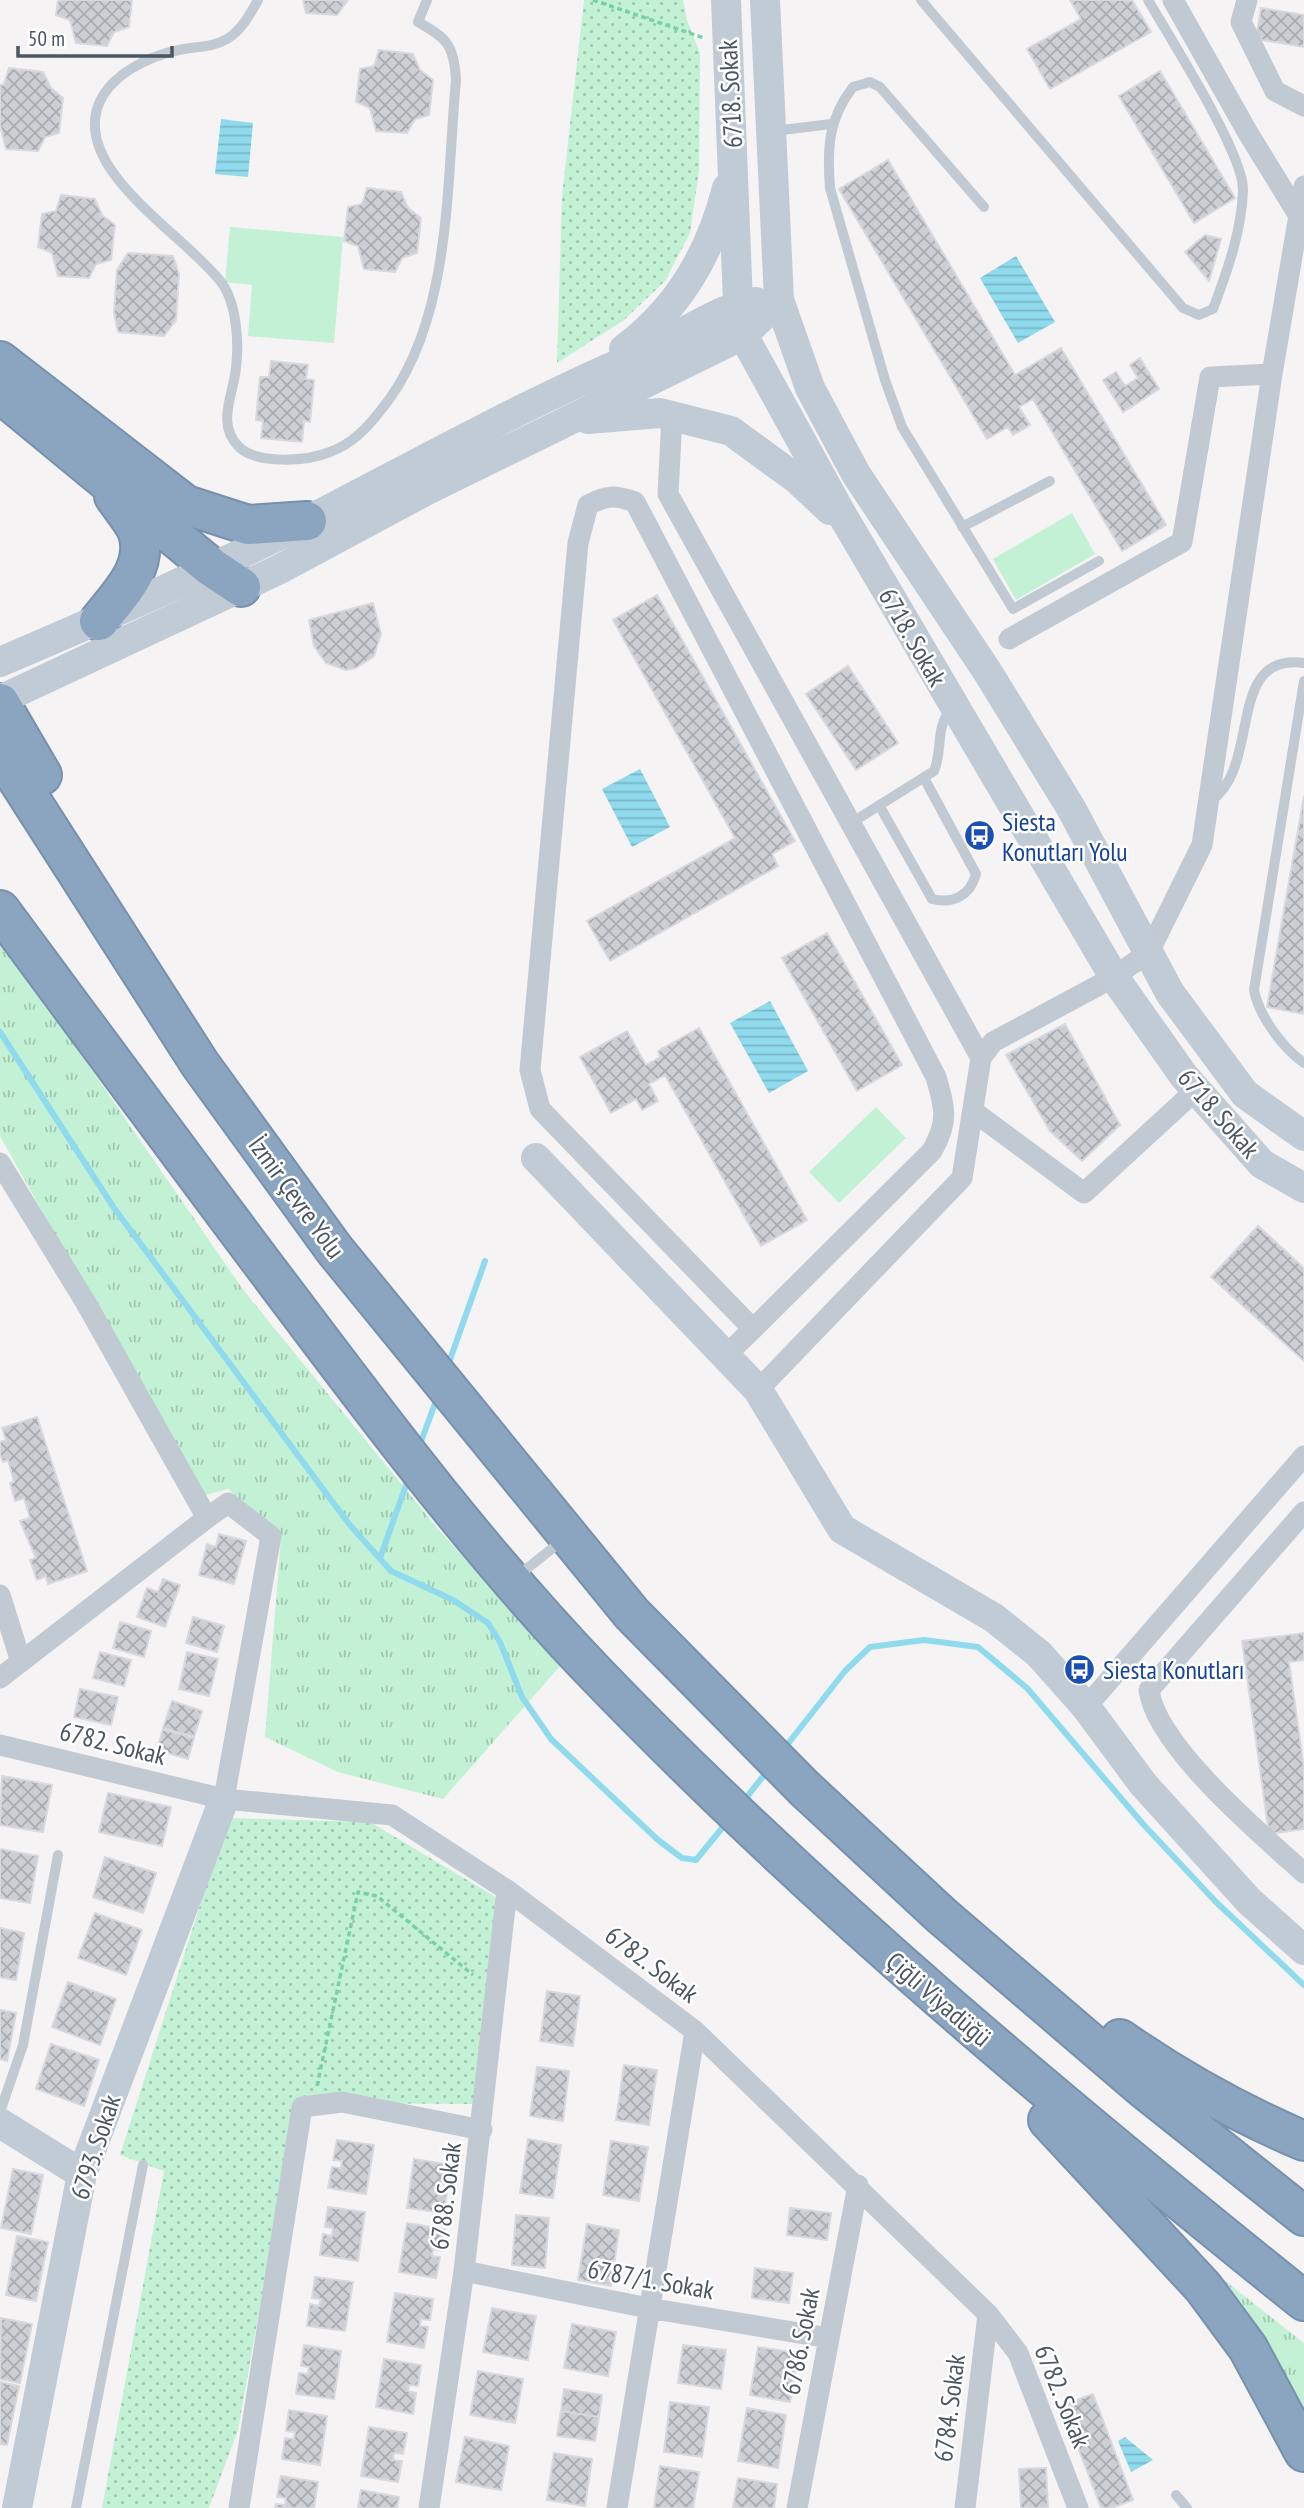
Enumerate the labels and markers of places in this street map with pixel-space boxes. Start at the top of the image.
place label: Siesta Konutları Yolu [1002,805,1128,868]
bus stop icon: Siesta Konutları Yolu [962,819,996,853]
bus stop icon: Siesta Konutları [1063,1652,1097,1686]
place label: Siesta Konutları [1103,1653,1244,1686]

